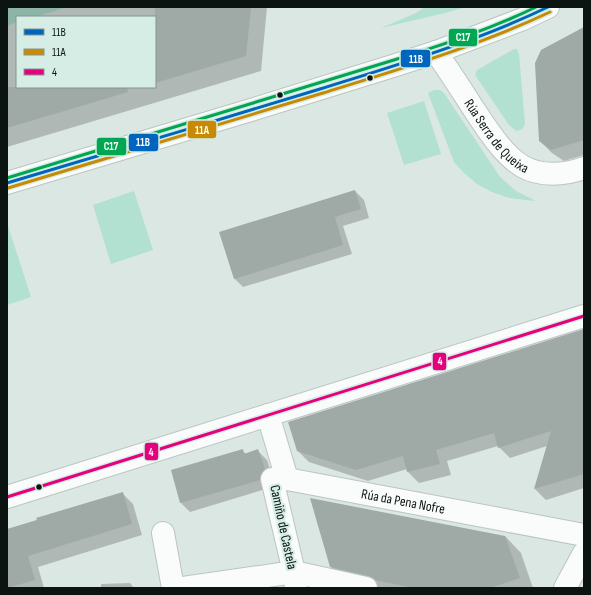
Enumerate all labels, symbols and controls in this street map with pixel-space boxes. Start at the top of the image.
legend [16,16,156,88]
text: 11B [52,25,66,40]
line badge: C17 [448,28,478,47]
text: C17 [456,31,471,44]
text: 11A [52,45,67,60]
line badge: 11B [400,49,431,68]
text: 11B [409,53,423,66]
text: 4 [52,65,57,80]
unlabelled marker [365,73,375,83]
unlabelled marker [275,90,285,100]
street label: Rúa Serra de Queixa [460,96,531,177]
line badge: 11A [187,120,217,139]
text: 11A [195,124,210,137]
line badge: 11B [128,133,159,152]
text: 11B [136,136,150,149]
line badge: C17 [96,137,127,156]
text: C17 [104,140,119,153]
line badge: 4 [432,352,447,371]
text: 4 [437,355,443,368]
line badge: 4 [144,442,159,461]
text: 4 [148,446,154,459]
unlabelled marker [34,482,44,492]
street label: Camiño de Castela [266,483,301,571]
street label: Rúa da Pena Nofre [360,485,447,518]

